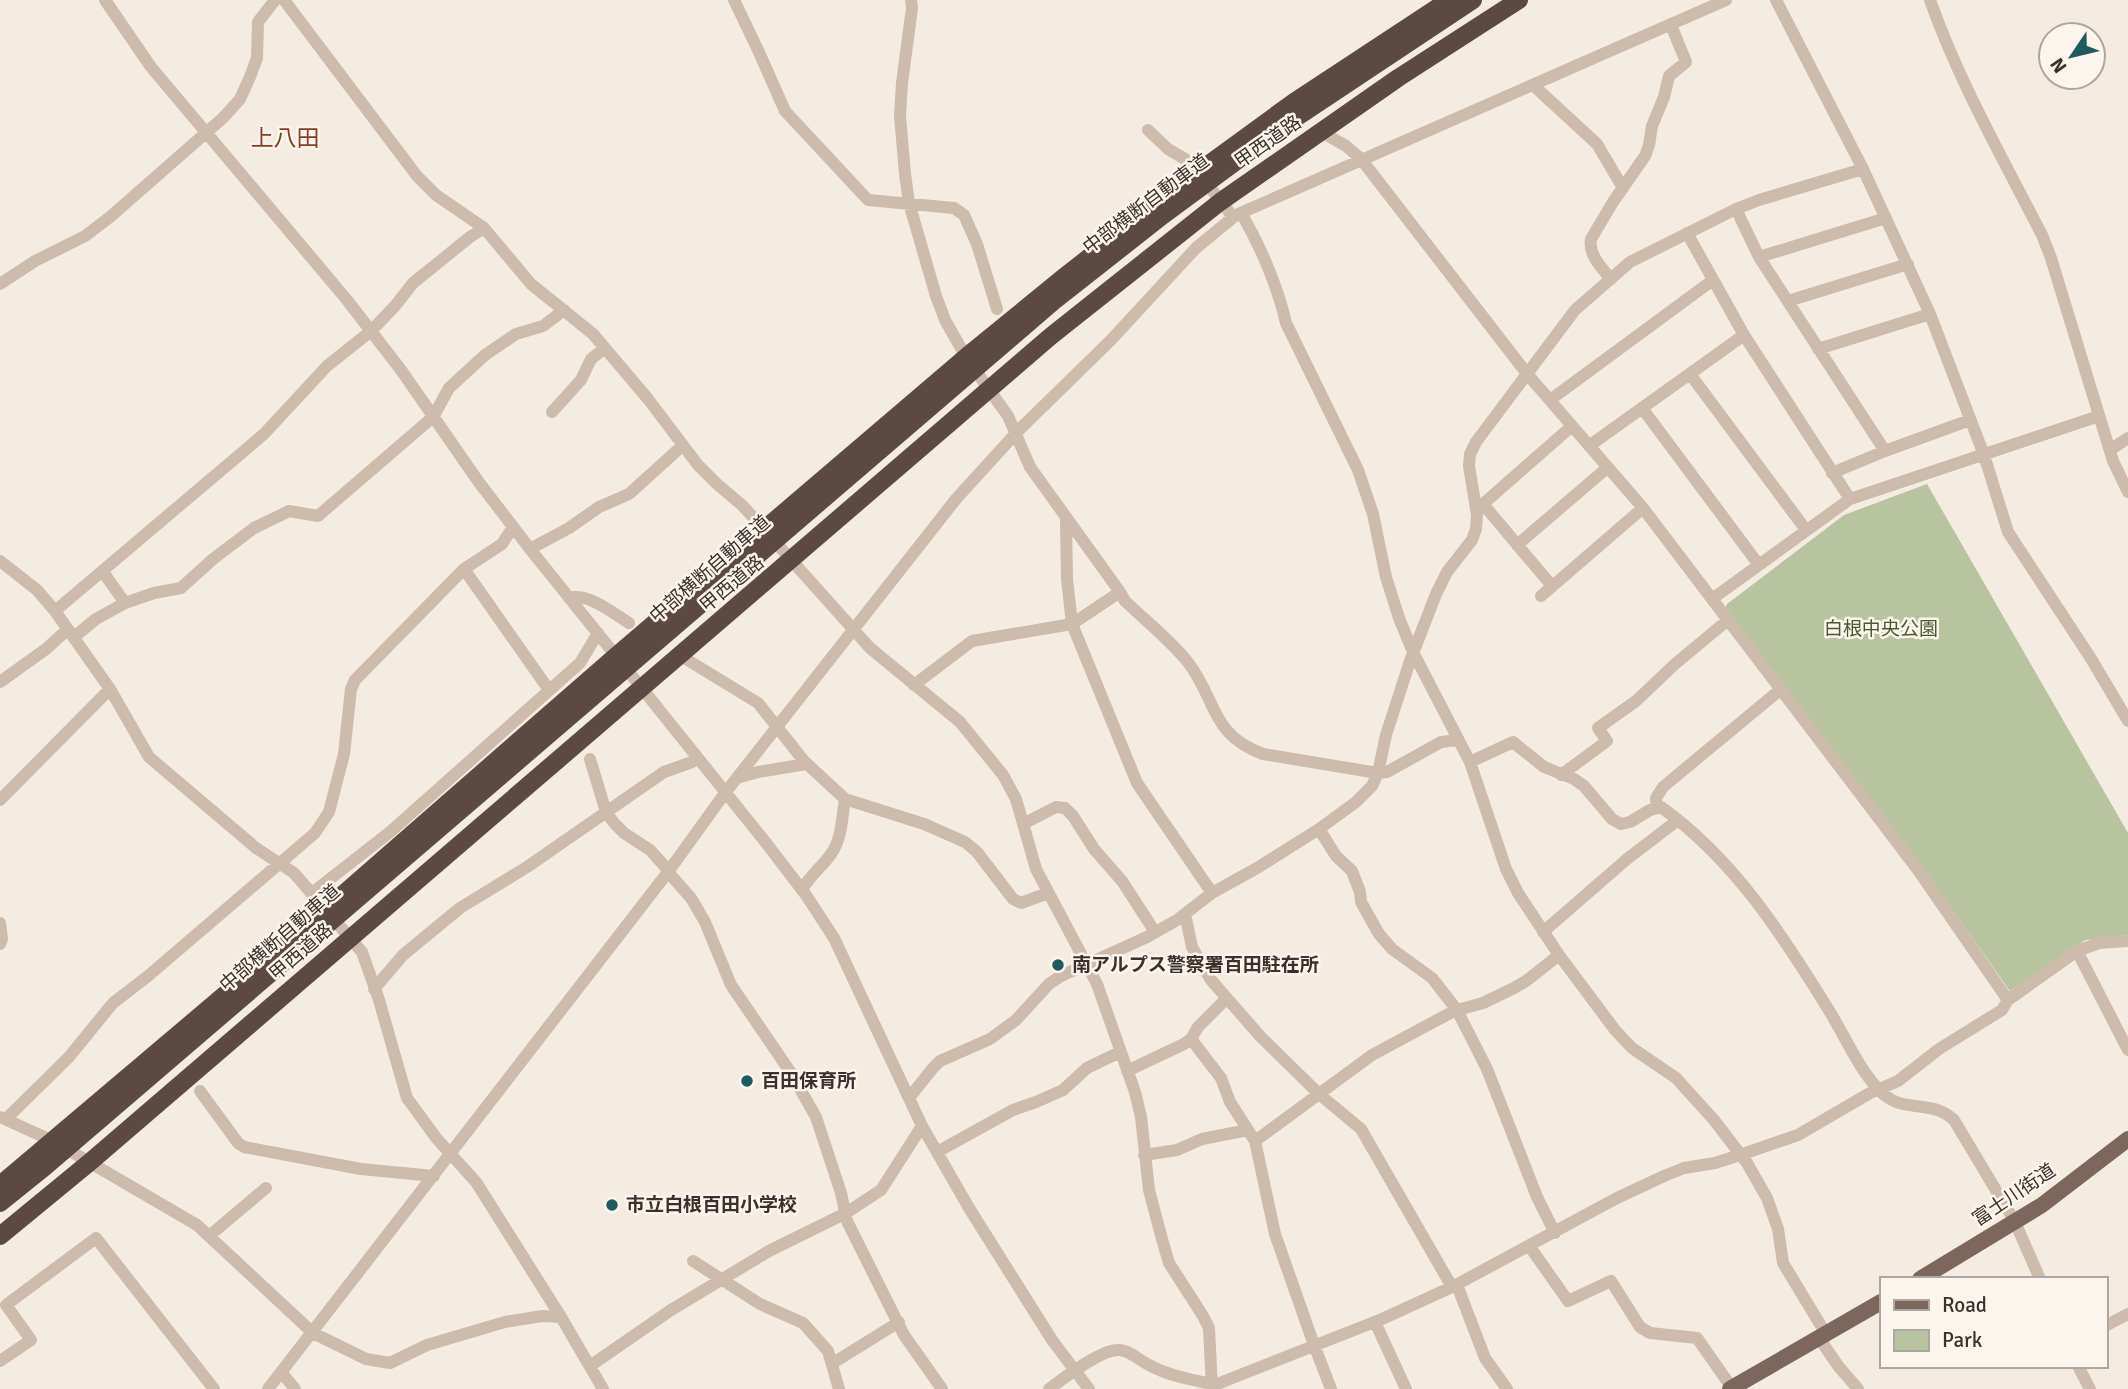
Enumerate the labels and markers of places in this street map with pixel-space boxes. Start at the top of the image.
place label: 南アルプス警察署百田駐在所 [1072,953,1319,977]
marker: 南アルプス警察署百田駐在所 [1050,957,1066,973]
place label: 百田保育所 [761,1069,856,1093]
marker: 百田保育所 [739,1073,755,1089]
place label: 市立白根百田小学校 [626,1193,797,1217]
marker: 市立白根百田小学校 [604,1197,620,1213]

